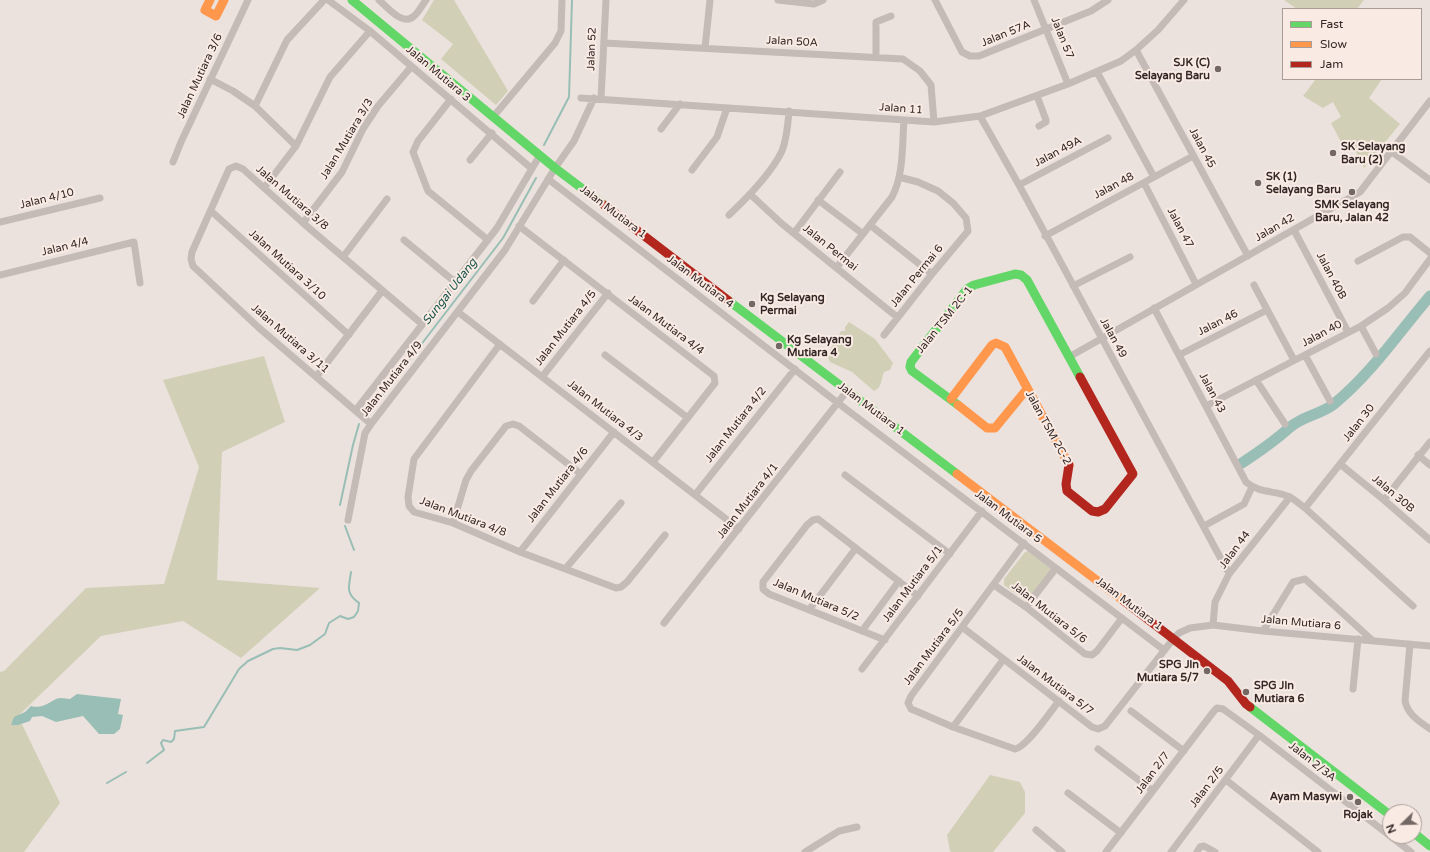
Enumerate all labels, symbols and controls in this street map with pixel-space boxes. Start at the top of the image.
legend [1282,8,1422,80]
street label: Jalan 57 [1048,15,1076,61]
text: Fast [1320,17,1343,31]
street label: Jalan 57A [980,18,1032,50]
street label: Jalan 52 [585,27,599,71]
street label: Jalan Mutiara 3/6 [175,32,225,120]
street label: Jalan 50A [766,34,818,50]
text: Slow [1320,37,1347,51]
street label: Jalan Mutiara 3 [403,43,473,105]
place label: SJK (C) Selayang Baru [1135,56,1210,82]
text: Jam [1320,57,1343,71]
marker: SJK (C) Selayang Baru [1213,64,1223,74]
street label: Jalan Mutiara 3/3 [318,96,376,182]
street label: Jalan 11 [879,101,923,117]
street label: Jalan 45 [1186,126,1218,170]
street label: Jalan 49A [1032,134,1084,170]
place label: SK Selayang Baru (2) [1341,140,1405,166]
marker: SK Selayang Baru (2) [1328,148,1338,158]
street label: Jalan Mutiara 3/8 [253,163,331,233]
street label: Jalan 48 [1092,170,1136,202]
place label: SK (1) Selayang Baru [1266,170,1341,196]
marker: SK (1) Selayang Baru [1253,178,1263,188]
street label: Jalan Mutiara 1 [577,183,649,241]
street label: Jalan 4/10 [19,186,75,212]
marker: SMK Selayang Baru, Jalan 42 [1347,187,1357,197]
place label: SMK Selayang Baru, Jalan 42 [1314,198,1390,224]
street label: Jalan 47 [1164,206,1196,250]
street label: Jalan 42 [1253,211,1297,245]
street label: Jalan Permai [800,222,860,274]
street label: Jalan Mutiara 3/10 [246,227,328,303]
street label: Jalan 4/4 [40,235,90,259]
street label: Jalan Permai 6 [888,242,946,310]
street label: Jalan 40B [1313,250,1349,302]
street label: Jalan Mutiara 4 [664,253,736,311]
water label: Sungai Udang [420,256,480,328]
street label: Jalan TSM 2C-1 [914,284,976,356]
street label: Jalan Mutiara 4/5 [532,288,600,368]
place label: Kg Selayang Permai [760,291,825,317]
street label: Jalan Mutiara 4/4 [626,292,706,358]
marker: Kg Selayang Permai [747,299,757,309]
street label: Jalan Mutiara 3/11 [248,302,332,376]
street label: Jalan 46 [1196,307,1240,339]
street label: Jalan 49 [1097,316,1129,360]
street label: Jalan 40 [1300,318,1344,350]
place label: Kg Selayang Mutiara 4 [787,333,852,359]
street label: Jalan Mutiara 4/9 [358,339,426,419]
marker: Kg Selayang Mutiara 4 [774,341,784,351]
street label: Jalan 43 [1196,371,1228,415]
street label: Jalan Mutiara 4/3 [565,377,645,445]
street label: Jalan Mutiara 1 [835,380,907,438]
street label: Jalan Mutiara 4/2 [702,385,770,465]
street label: Jalan TSM 2C-2 [1022,389,1074,467]
street label: Jalan 30 [1340,402,1378,444]
street label: Jalan Mutiara 4/6 [524,445,592,525]
street label: Jalan Mutiara 4/1 [714,461,782,541]
street label: Jalan 30B [1369,472,1417,516]
street label: Jalan Mutiara 5 [972,488,1044,546]
street label: Jalan Mutiara 4/8 [418,494,508,540]
street label: Jalan 44 [1217,529,1253,571]
street label: Jalan Mutiara 5/1 [880,543,946,625]
street label: Jalan Mutiara 1 [1093,575,1165,633]
street label: Jalan Mutiara 5/2 [771,576,861,624]
street label: Jalan Mutiara 5/6 [1009,579,1089,647]
street label: Jalan Mutiara 5/5 [901,606,967,688]
street label: Jalan Mutiara 6 [1260,613,1342,633]
street label: Jalan Mutiara 5/7 [1014,652,1096,718]
place label: SPG Jln Mutiara 5/7 [1137,658,1199,684]
marker: SPG Jln Mutiara 5/7 [1202,666,1212,676]
place label: SPG Jln Mutiara 6 [1254,679,1304,705]
marker: SPG Jln Mutiara 6 [1241,687,1251,697]
street label: Jalan 2/3A [1286,739,1338,785]
street label: Jalan 2/7 [1133,750,1173,796]
street label: Jalan 2/5 [1187,764,1227,810]
place label: Ayam Masywi [1270,790,1342,804]
marker: Ayam Masywi [1345,792,1355,802]
marker: Rojak [1353,797,1363,807]
north arrow [1382,804,1422,844]
place label: Rojak [1343,808,1373,822]
text: N [1384,822,1399,835]

